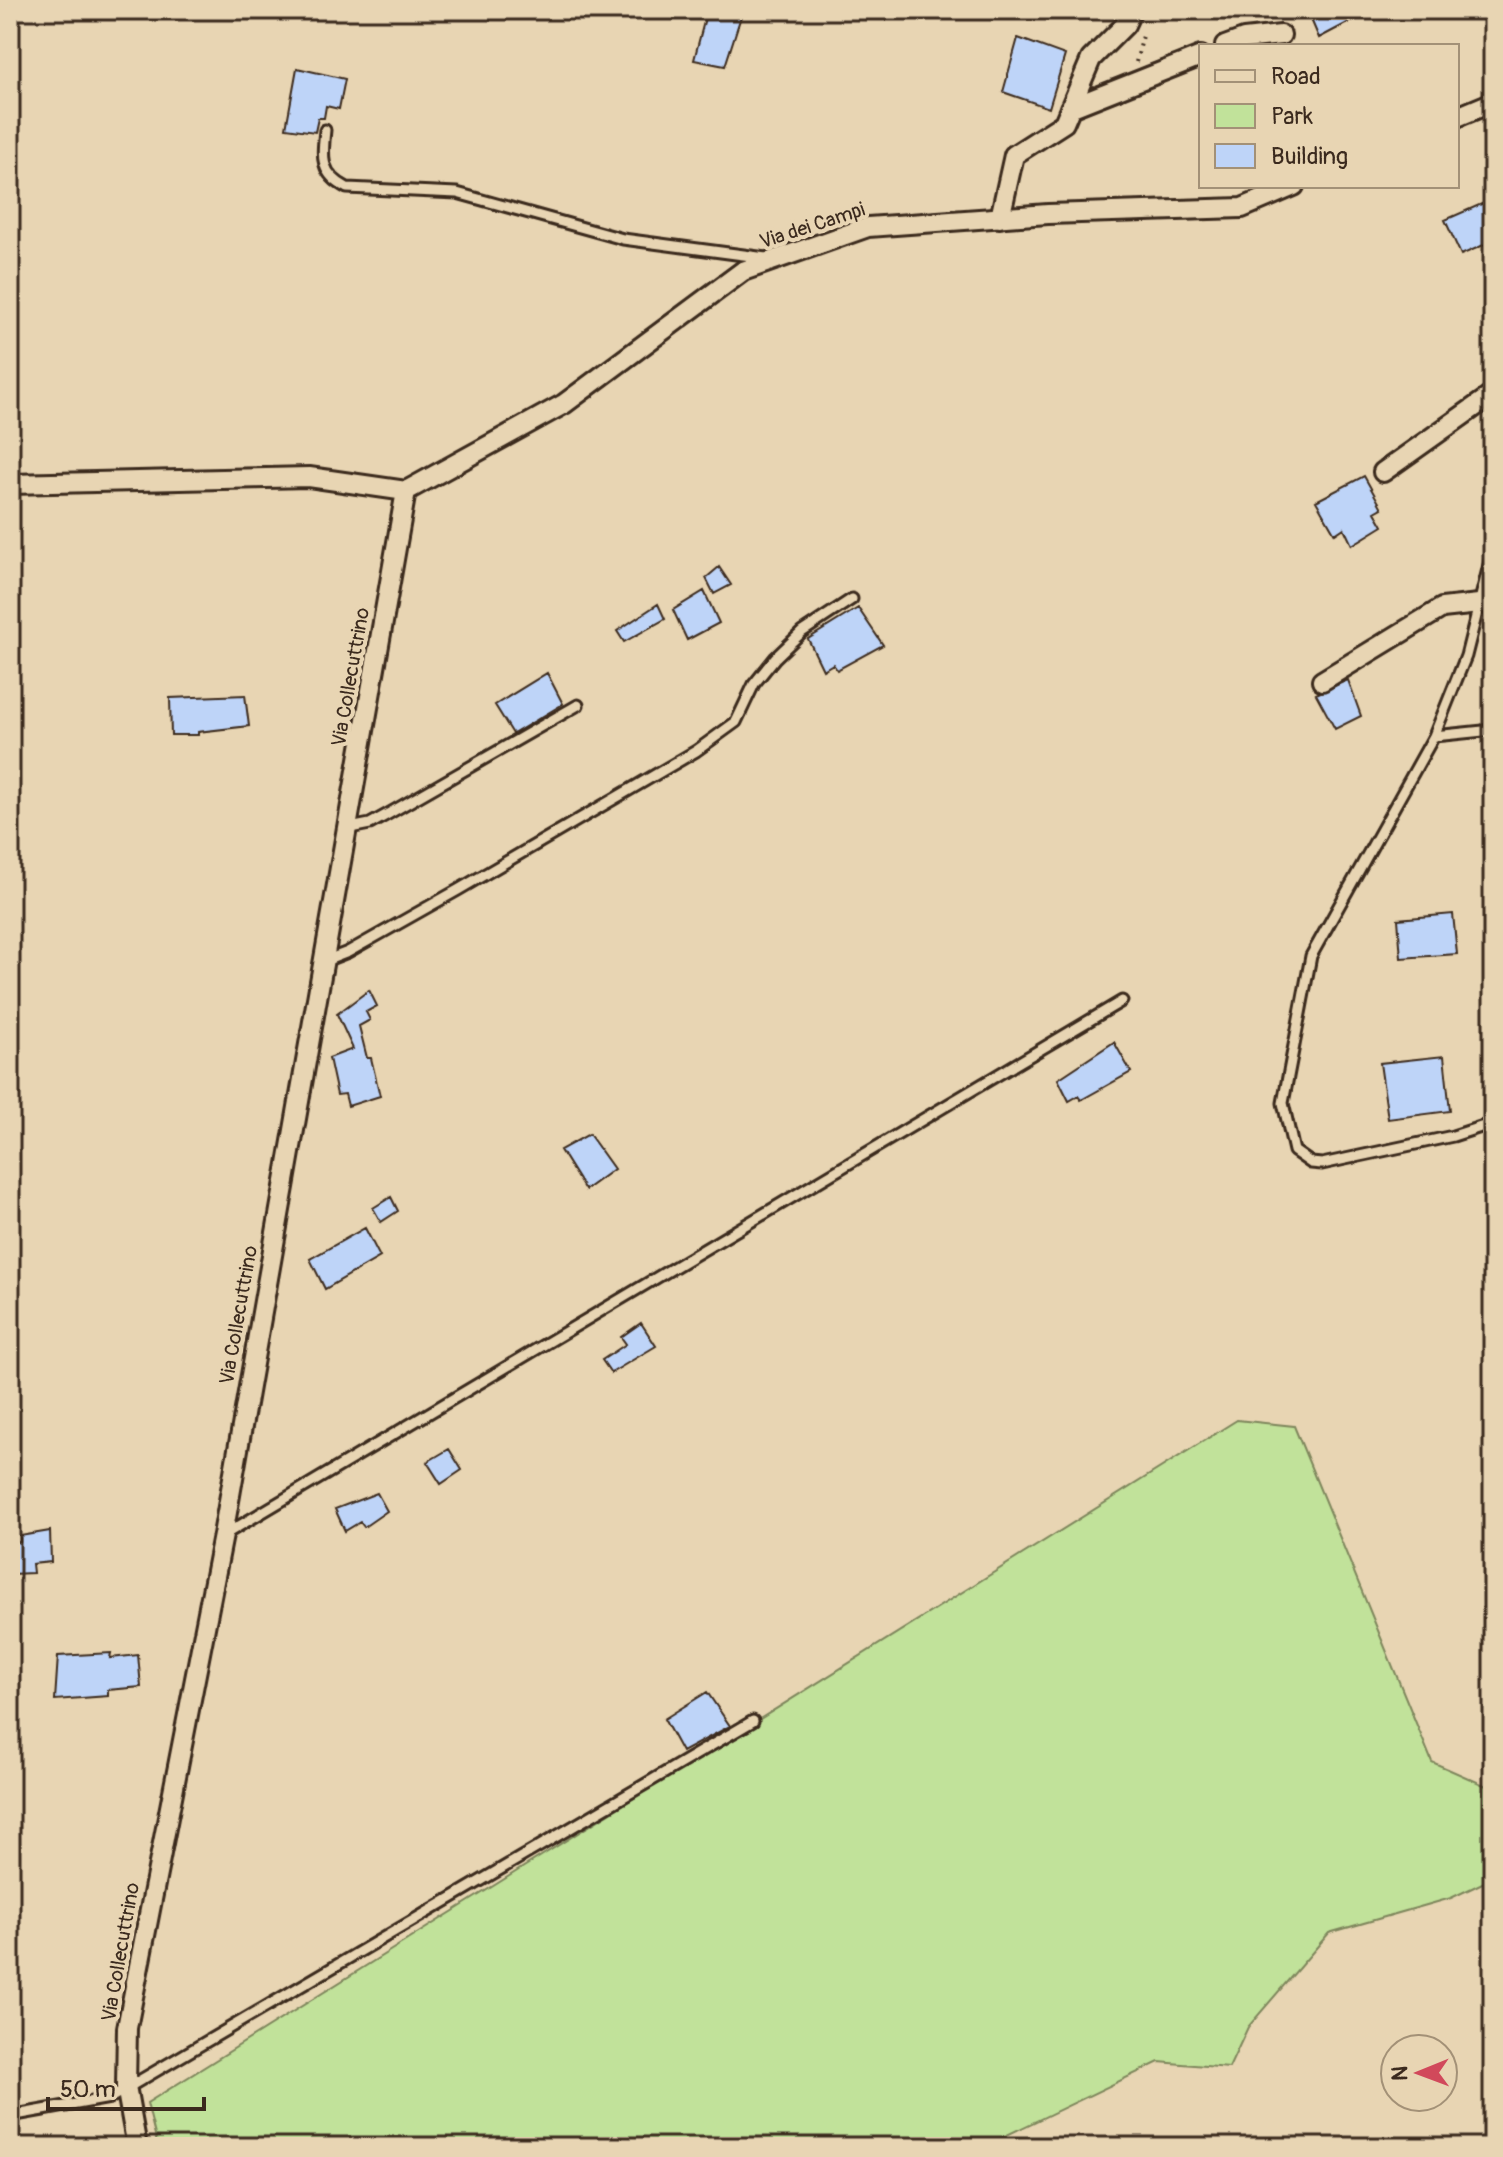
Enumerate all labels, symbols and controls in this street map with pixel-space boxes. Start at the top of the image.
legend [1199,44,1459,188]
text: Road [1271,62,1321,91]
text: Park [1271,102,1313,131]
text: Building [1271,142,1348,171]
street label: Via dei Campi [756,197,868,254]
street label: Via Collecuttrino [326,605,375,749]
street label: Via Collecuttrino [214,1243,263,1387]
street label: Via Collecuttrino [96,1880,145,2024]
north arrow [1379,2033,1459,2113]
scale bar [48,2061,204,2111]
text: N [1386,2066,1414,2081]
text: 50 m [60,2075,116,2104]

